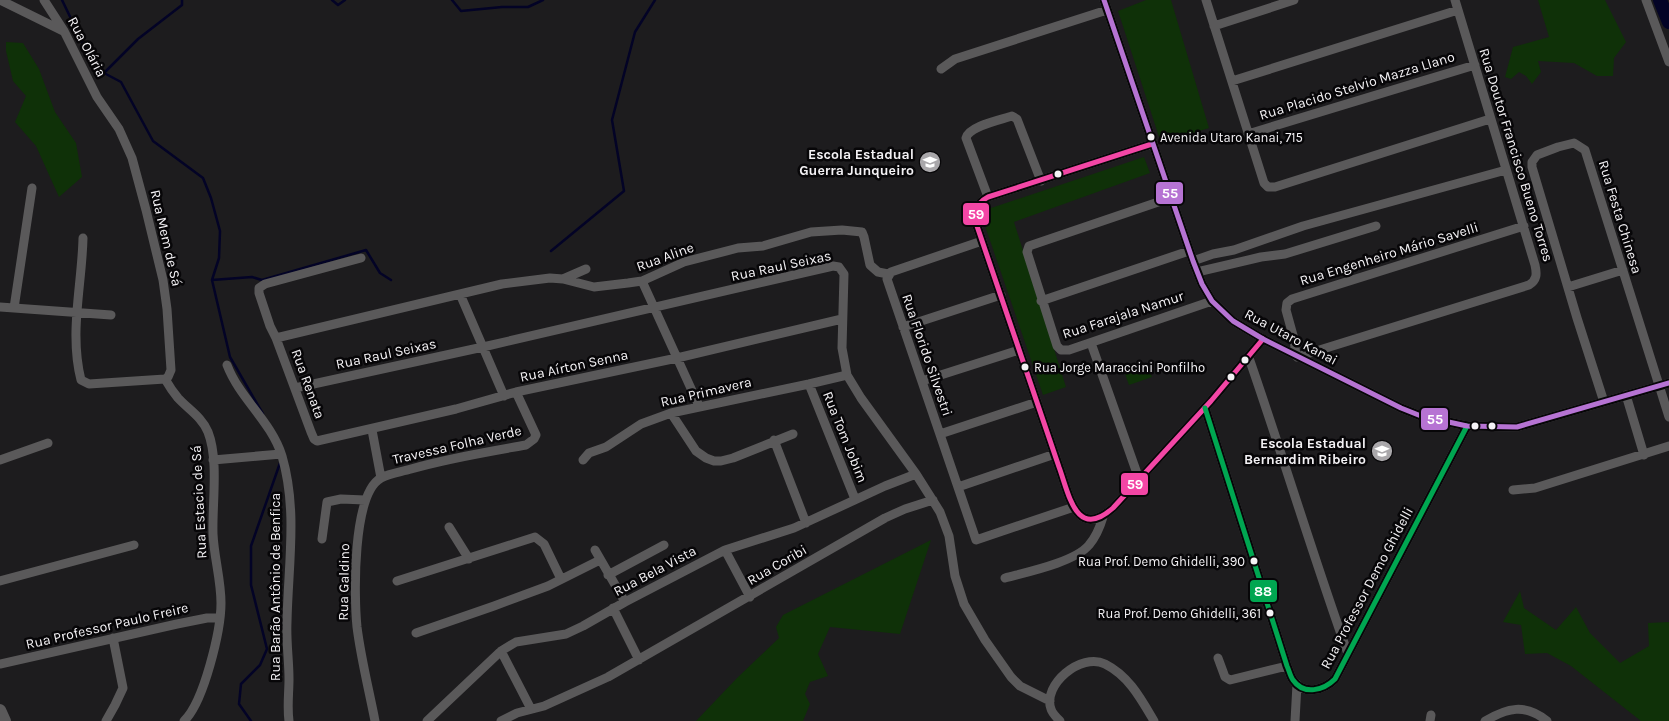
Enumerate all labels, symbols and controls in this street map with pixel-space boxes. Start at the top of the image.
street label: Rua Olária [64,14,110,80]
street label: Rua Doutor Francisco Bueno Torres [1475,46,1557,264]
street label: Rua Placido Stelvio Mazza Llano [1257,48,1457,124]
place label: Avenida Utaro Kanai, 715 [1160,130,1303,145]
marker: Avenida Utaro Kanai, 715 [1146,132,1156,142]
place label: Escola Estadual Guerra Junqueiro [799,146,914,179]
school or university icon: Escola Estadual Guerra Junqueiro [918,150,942,174]
street label: Rua Festa Chinesa [1595,158,1645,276]
unlabelled marker [1053,169,1063,179]
line badge: 55 [1155,181,1184,205]
text: 55 [1162,185,1178,202]
street label: Rua Mem de Sá [147,188,185,288]
line badge: 59 [962,202,990,226]
text: 59 [968,206,984,223]
street label: Rua Engenheiro Mário Savelli [1298,219,1480,289]
street label: Rua Aline [634,239,696,275]
street label: Rua Raul Seixas [729,247,833,285]
street label: Rua Farajala Namur [1060,287,1187,343]
street label: Rua Florido Silvestri [898,292,956,418]
street label: Rua Utaro Kanai [1242,305,1340,369]
street label: Rua Raul Seixas [334,335,438,373]
street label: Rua Aírton Senna [518,346,630,386]
street label: Rua Renata [288,347,328,421]
unlabelled marker [1240,355,1250,365]
place label: Rua Jorge Maraccini Ponfilho [1034,360,1205,375]
marker: Rua Jorge Maraccini Ponfilho [1020,362,1030,372]
unlabelled marker [1226,372,1236,382]
street label: Rua Primavera [659,373,753,411]
street label: Rua Tom Jobim [819,389,871,485]
line badge: 55 [1420,407,1449,431]
text: 55 [1427,411,1443,428]
unlabelled marker [1470,421,1480,431]
unlabelled marker [1487,421,1497,431]
street label: Travessa Folha Verde [391,422,523,468]
place label: Escola Estadual Bernardim Ribeiro [1244,435,1366,468]
school or university icon: Escola Estadual Bernardim Ribeiro [1370,439,1394,463]
street label: Rua Estacio de Sá [188,445,210,559]
line badge: 59 [1120,472,1149,496]
text: 59 [1127,476,1143,493]
street label: Rua Barão Antônio de Benfica [267,493,284,681]
street label: Rua Professor Demo Ghidelli [1317,504,1417,672]
street label: Rua Coribi [744,541,810,589]
street label: Rua Bela Vista [611,542,699,600]
street label: Rua Galdino [335,543,353,621]
place label: Rua Prof. Demo Ghidelli, 390 [1078,554,1245,569]
marker: Rua Prof. Demo Ghidelli, 390 [1249,556,1259,566]
line badge: 88 [1249,579,1278,603]
text: 88 [1254,583,1272,600]
street label: Rua Professor Paulo Freire [24,599,190,653]
place label: Rua Prof. Demo Ghidelli, 361 [1098,606,1261,621]
marker: Rua Prof. Demo Ghidelli, 361 [1265,608,1275,618]

